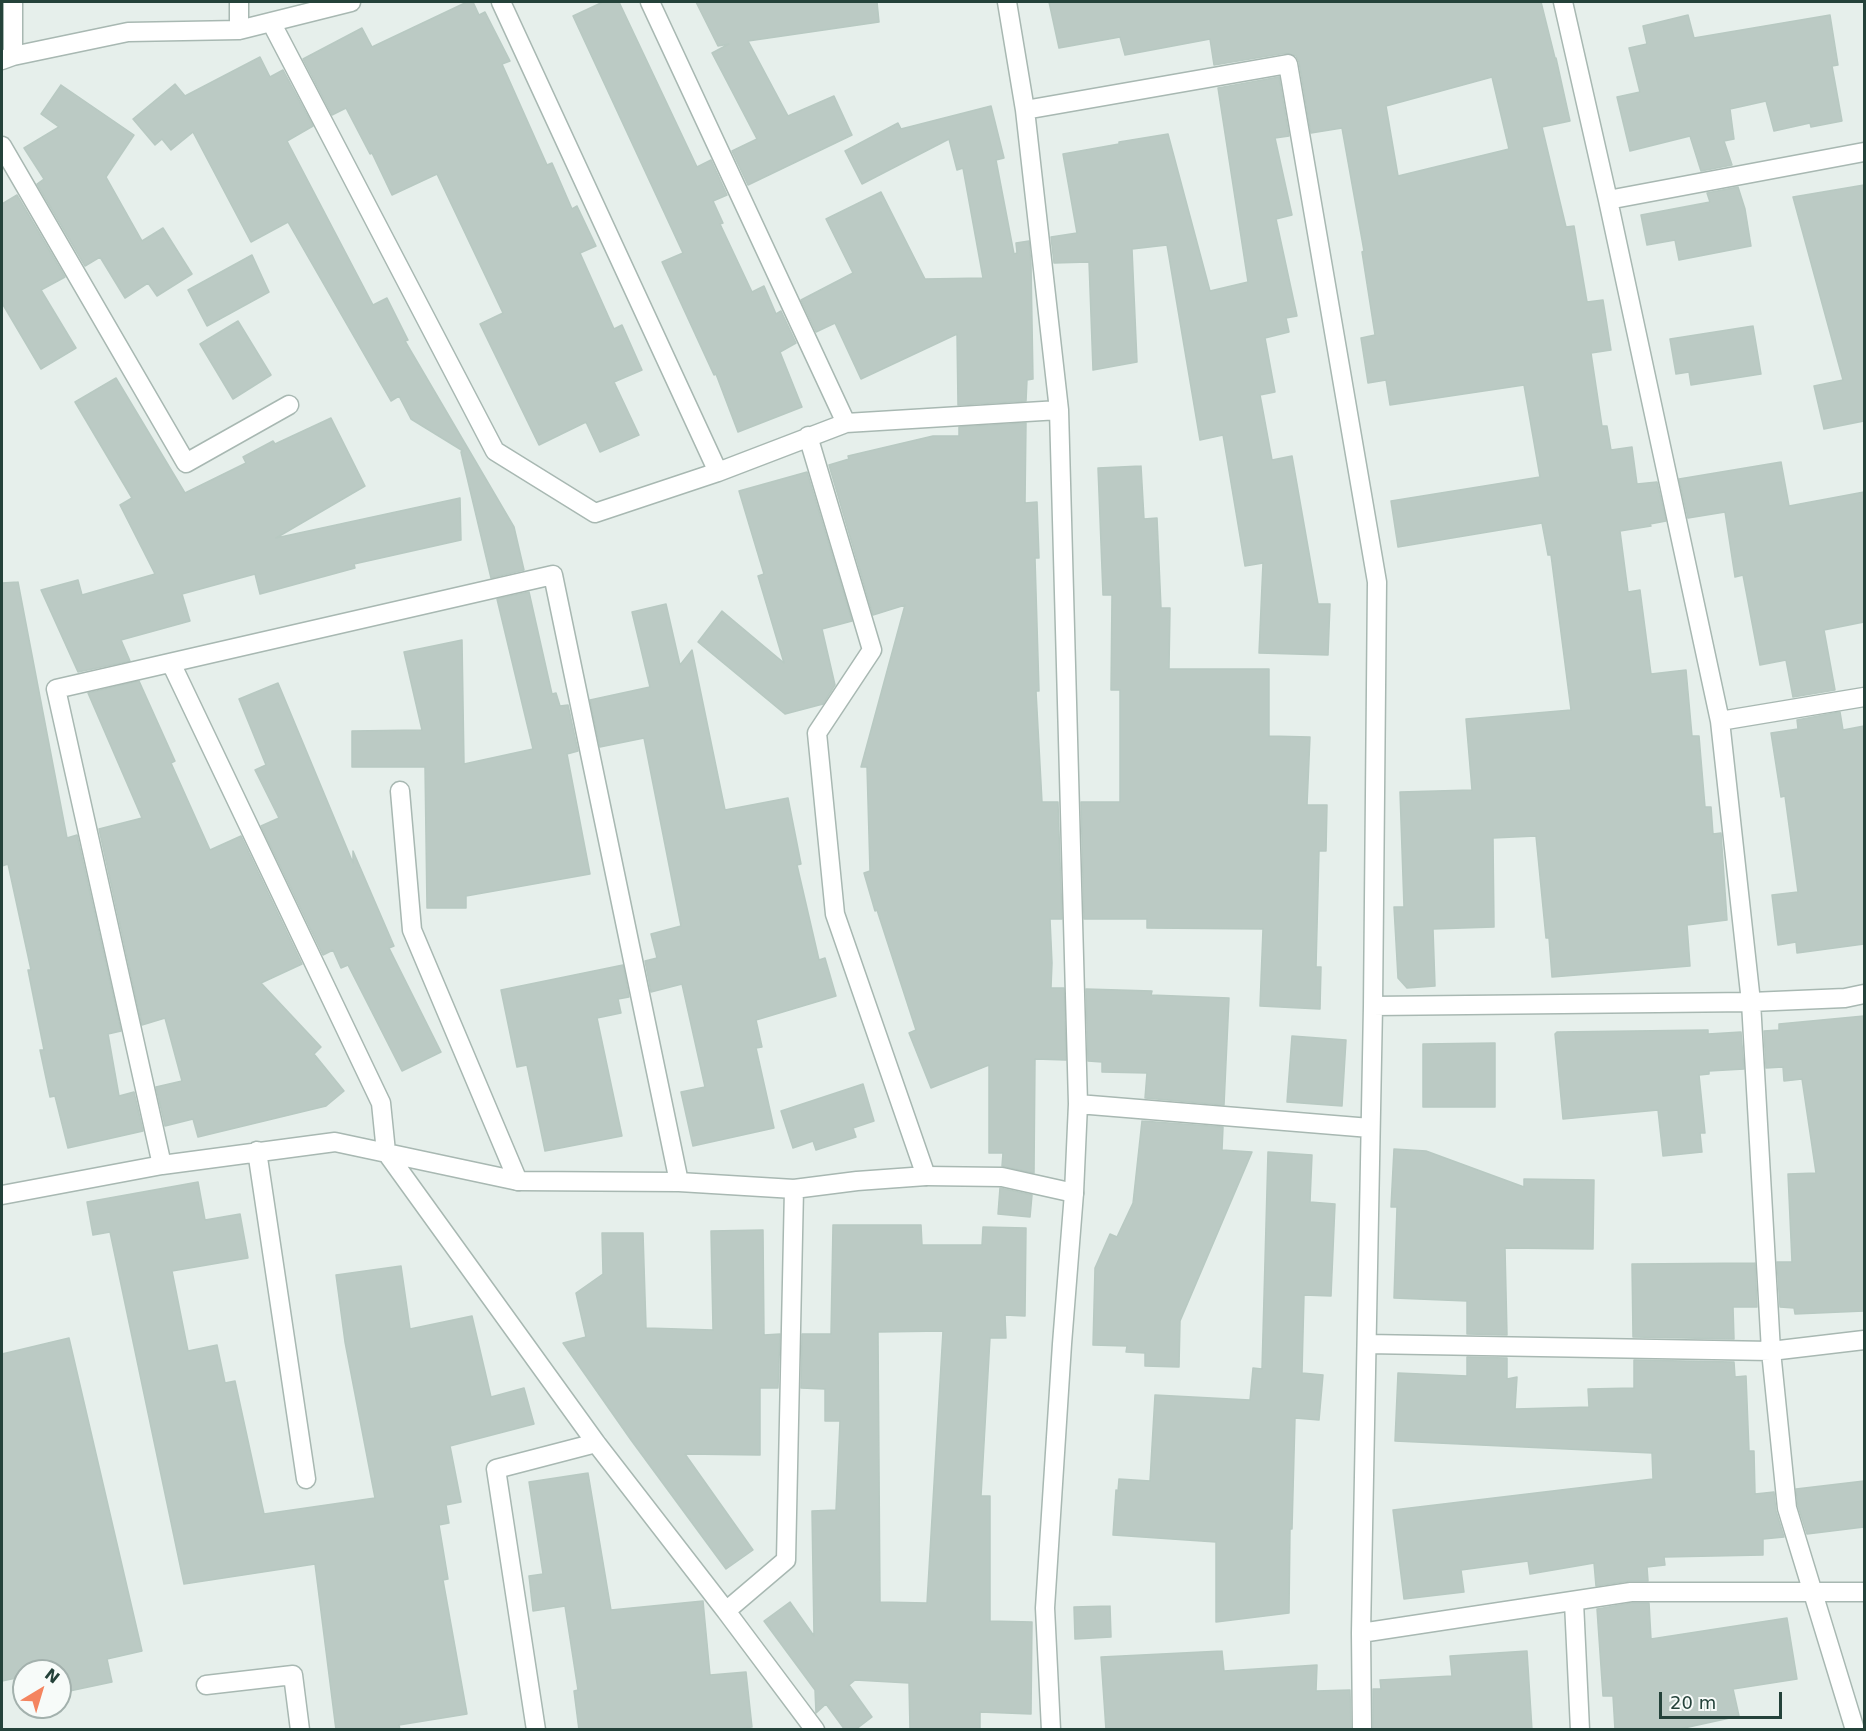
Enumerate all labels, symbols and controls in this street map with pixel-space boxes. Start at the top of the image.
north arrow [12,1659,72,1719]
text: N [41,1664,63,1688]
scale bar [1662,1680,1785,1718]
text: 20 m [1670,1692,1716,1713]

